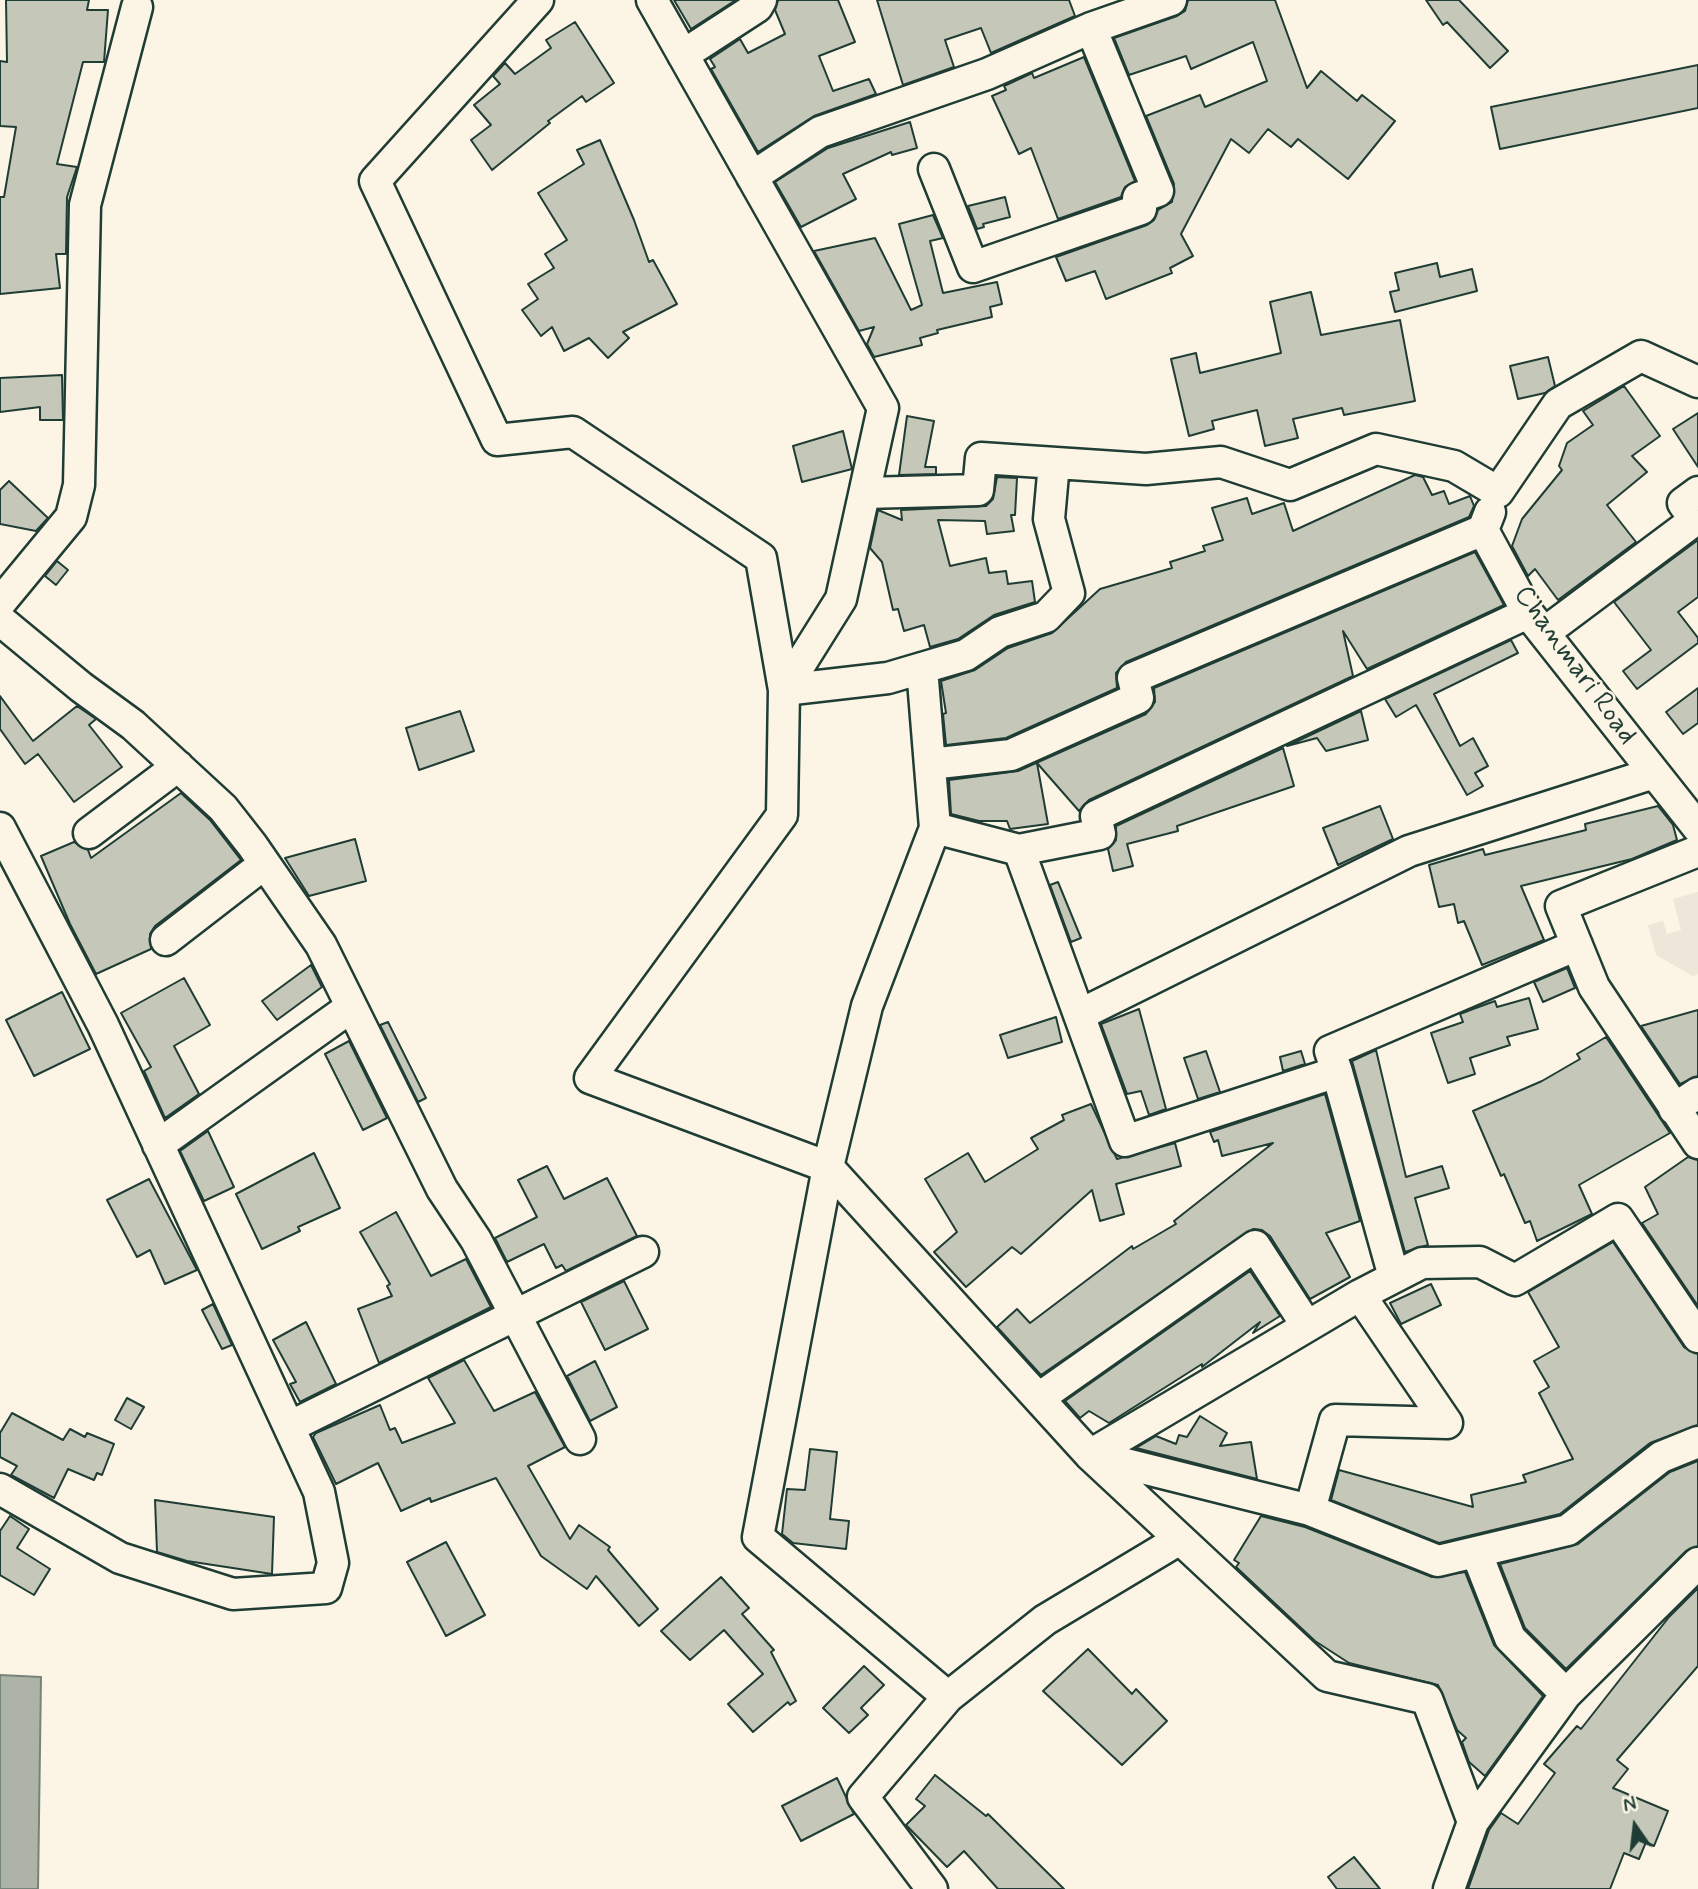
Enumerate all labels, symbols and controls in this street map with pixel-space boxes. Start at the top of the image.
street label: Chanmari Road [1505,580,1643,752]
north arrow [1600,1791,1670,1861]
text: N [1621,1791,1639,1819]

